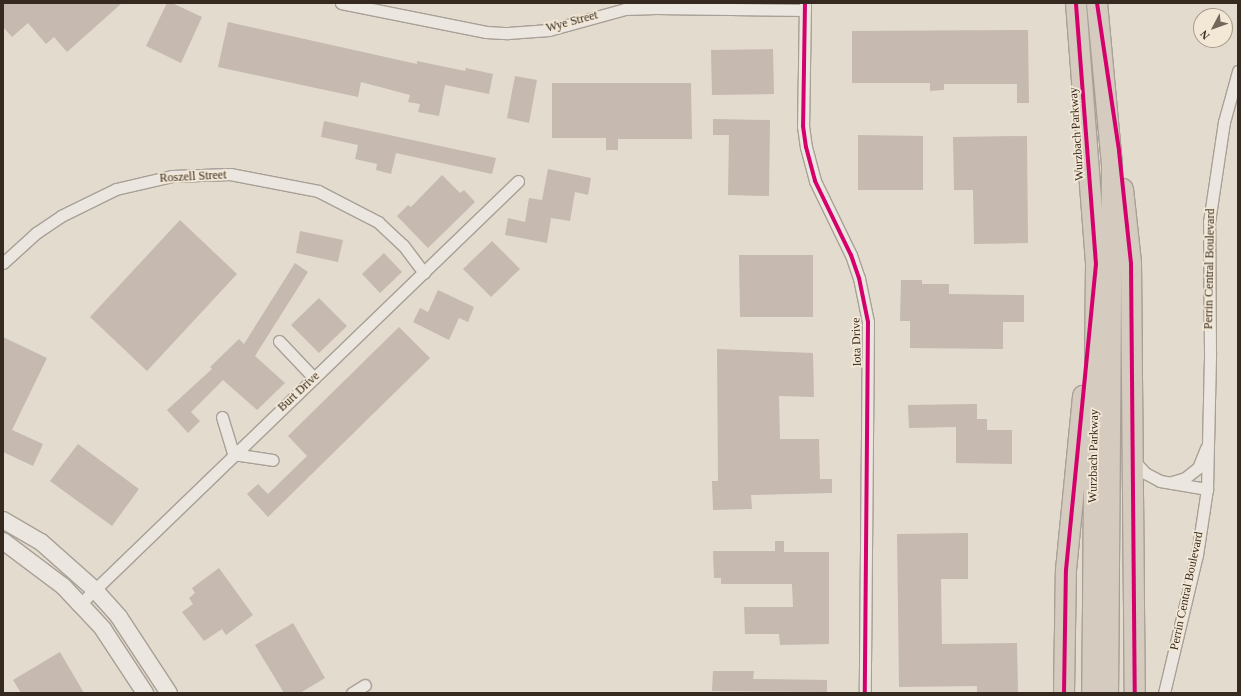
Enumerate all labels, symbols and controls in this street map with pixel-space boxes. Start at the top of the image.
street label: Wye Street [545,8,599,36]
north arrow [1193,8,1233,48]
text: N [1198,28,1212,42]
street label: Wurzbach Parkway [1067,87,1087,181]
street label: Roszell Street [159,168,227,186]
street label: Perrin Central Boulevard [1202,209,1218,329]
street label: Iota Drive [849,317,865,367]
street label: Burt Drive [275,369,323,415]
street label: Wurzbach Parkway [1086,409,1102,503]
street label: Perrin Central Boulevard [1167,531,1207,651]

